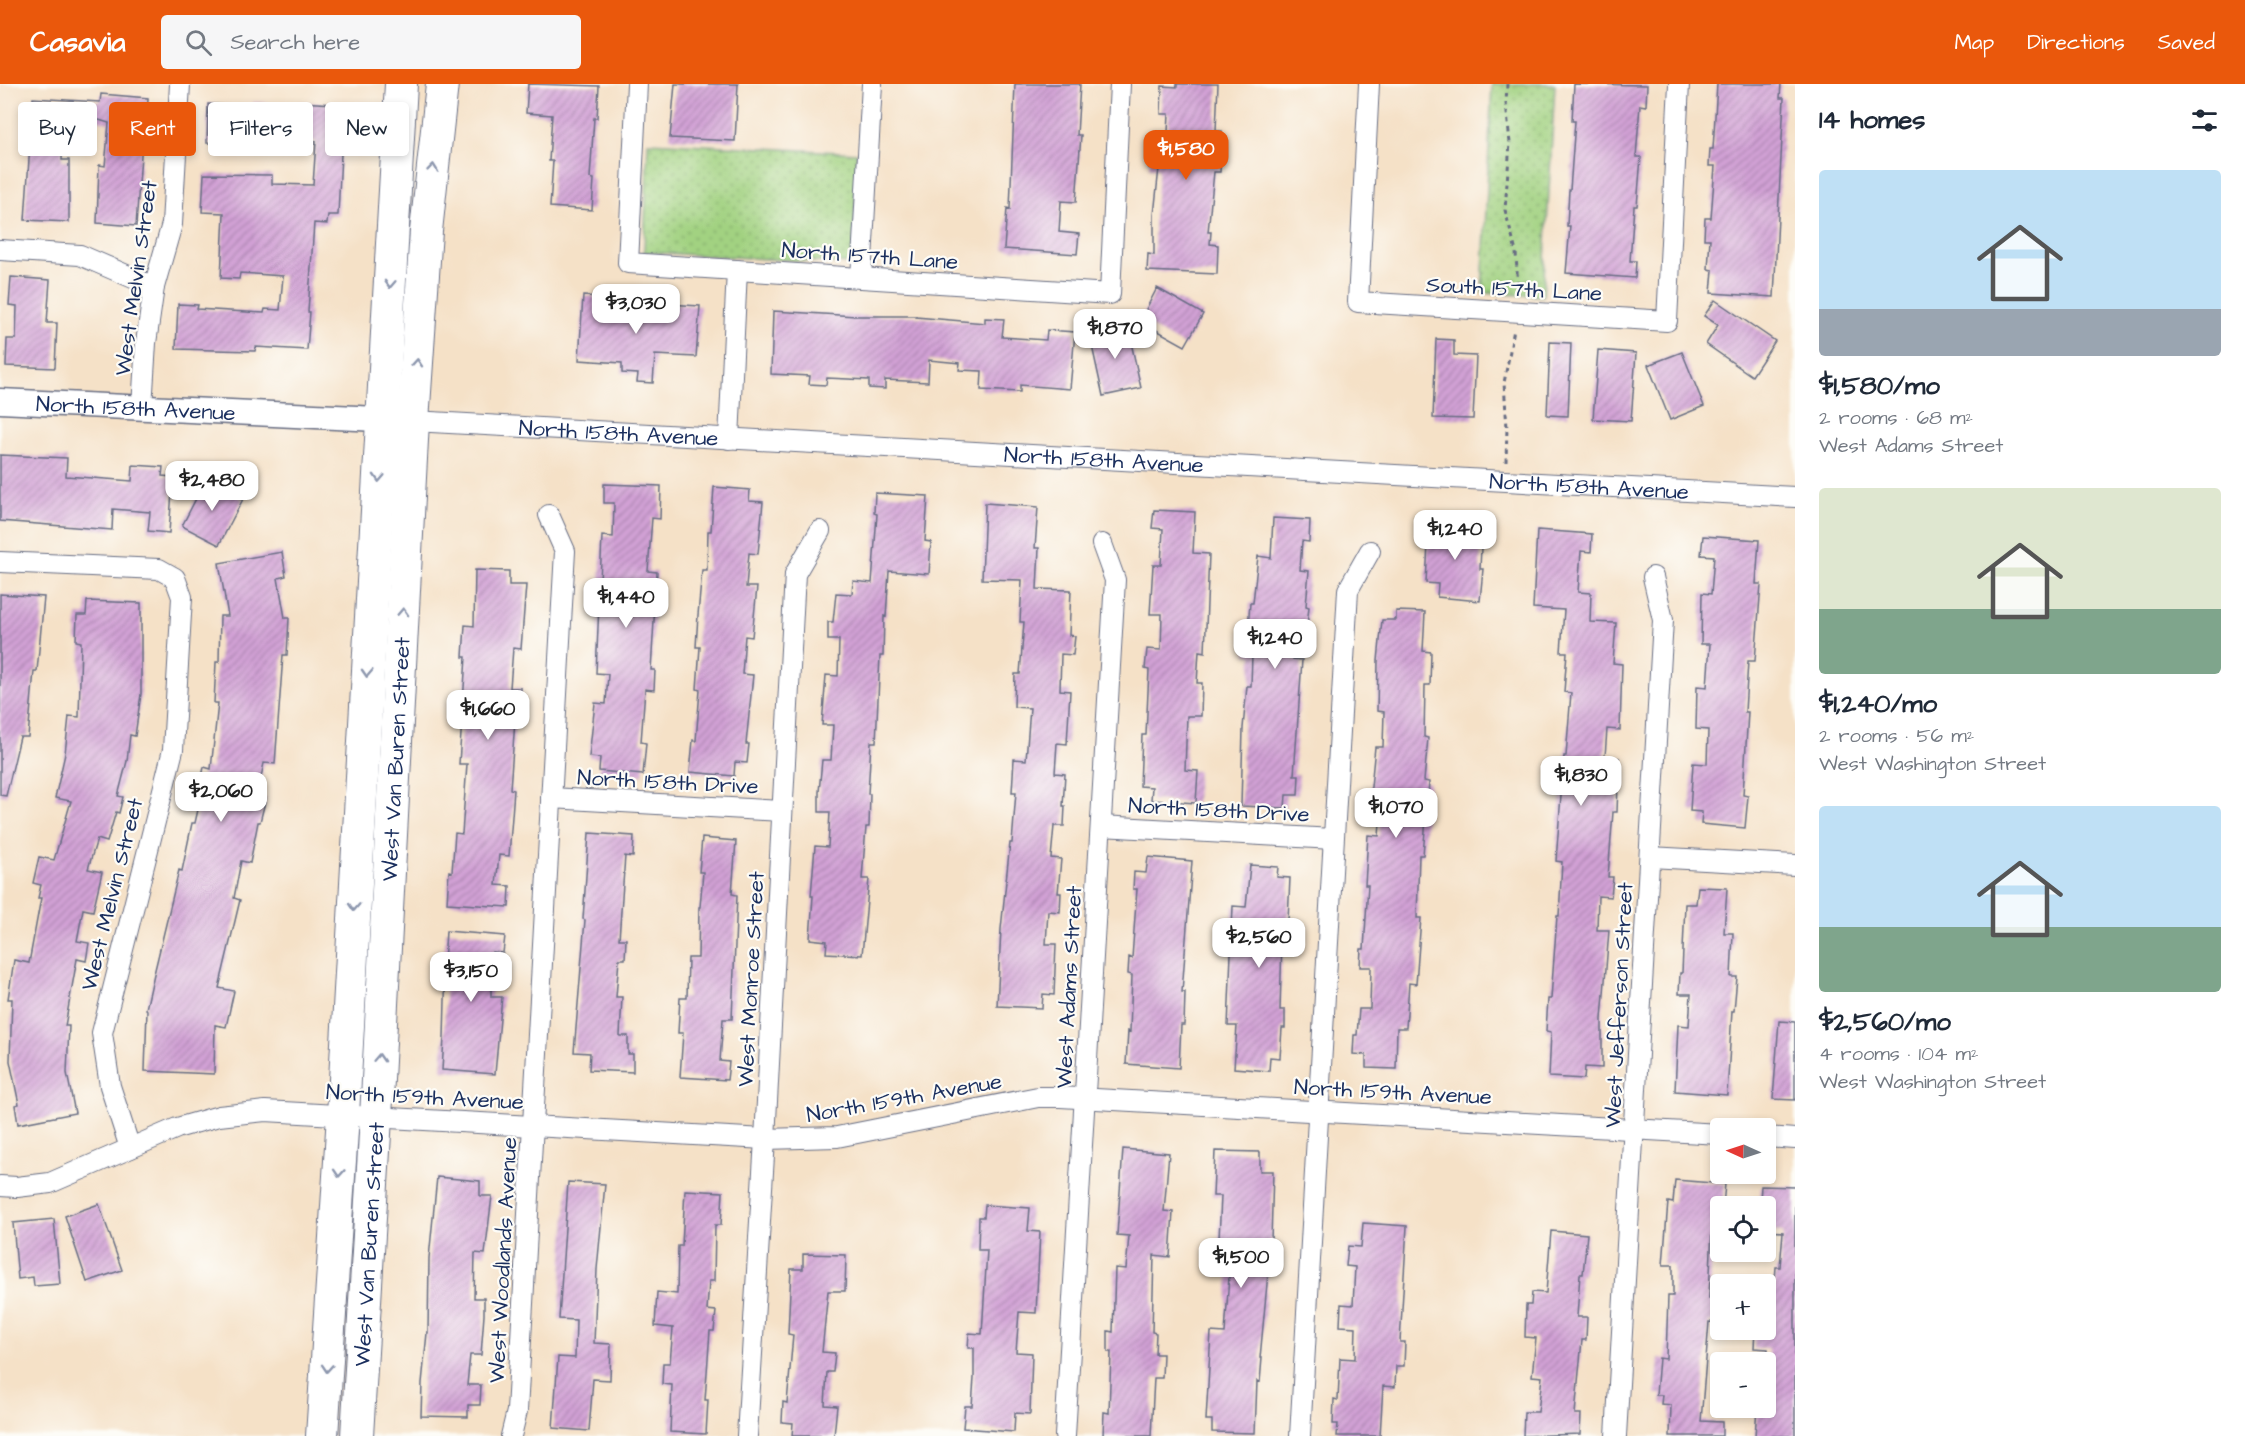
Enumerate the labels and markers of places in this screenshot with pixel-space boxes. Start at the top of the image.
pin: $1,580 [1137,130,1235,181]
pin: $3,030 [587,284,685,335]
pin: $1,870 [1066,309,1164,360]
pin: $2,480 [163,461,261,512]
pin: $1,240 [1406,510,1504,561]
pin: $1,440 [577,578,675,629]
pin: $1,240 [1226,619,1324,670]
pin: $1,660 [439,690,537,741]
pin: $1,830 [1532,756,1630,807]
pin: $2,060 [172,772,270,823]
pin: $1,070 [1347,788,1445,839]
pin: $2,560 [1210,918,1308,969]
pin: $3,150 [422,952,520,1003]
pin: $1,500 [1192,1238,1290,1289]

